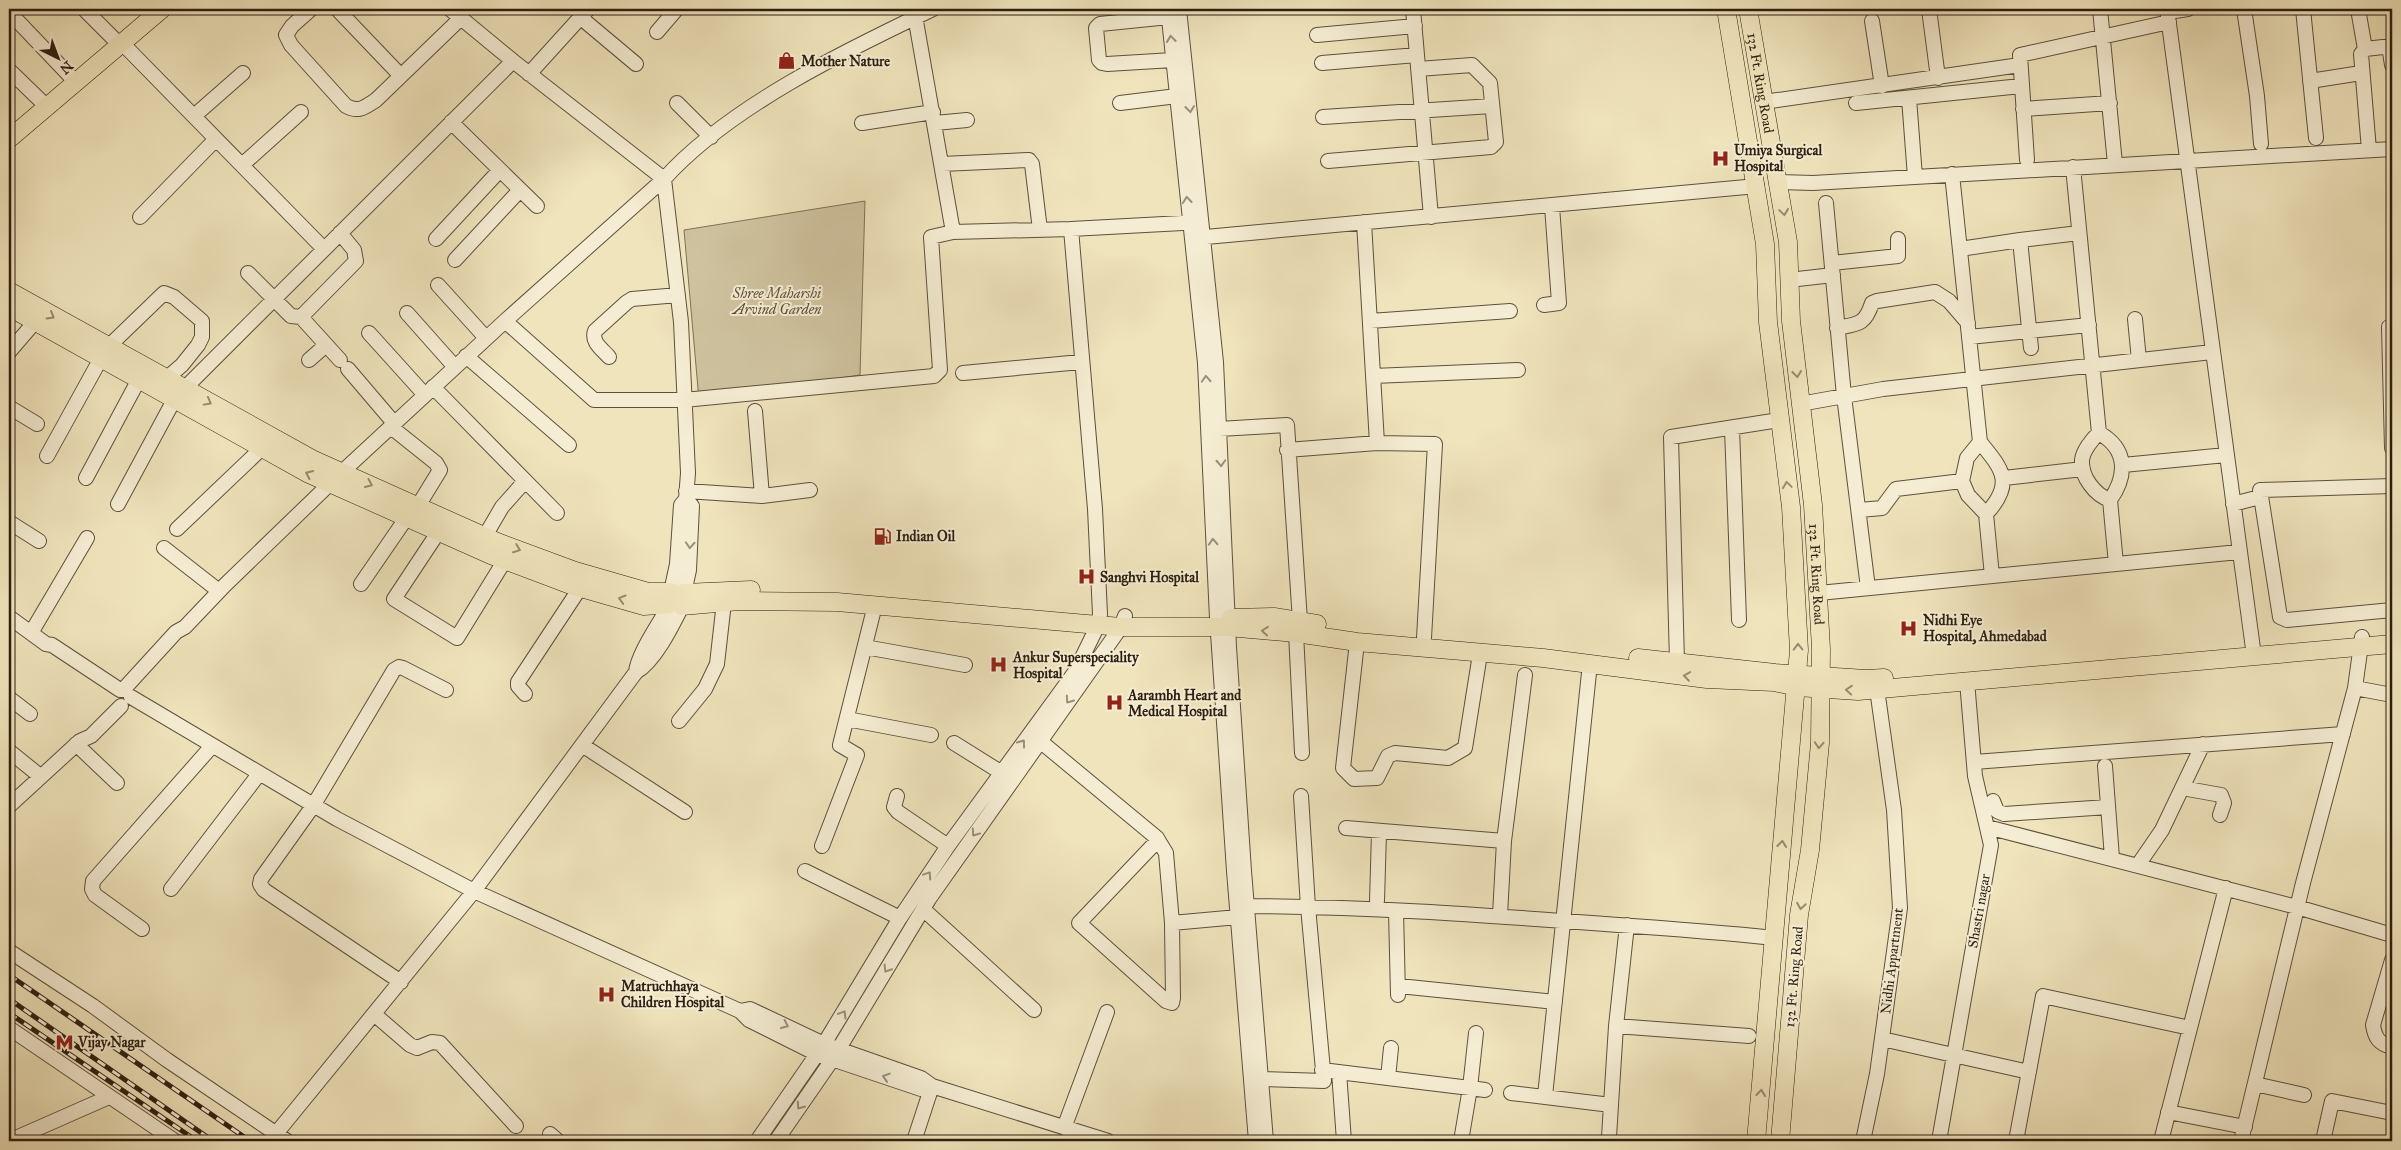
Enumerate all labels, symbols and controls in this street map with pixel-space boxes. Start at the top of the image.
street label: 132 Ft. Ring Road [1744,31,1778,134]
north arrow [32,32,82,82]
one-way arrow [1166,34,1177,42]
shop icon: Mother Nature [777,51,797,71]
place label: Mother Nature [801,53,890,70]
text: N [56,57,76,78]
one-way arrow [1184,106,1195,114]
place label: Umiya Surgical Hospital [1734,142,1823,176]
hospital icon: Umiya Surgical Hospital [1710,148,1730,168]
one-way arrow [1182,196,1193,204]
one-way arrow [1778,208,1788,216]
park label: Shree Maharshi Arvind Garden [731,285,822,318]
one-way arrow [46,309,55,319]
one-way arrow [1791,370,1802,378]
one-way arrow [1201,375,1211,383]
one-way arrow [203,396,212,406]
one-way arrow [1215,459,1226,467]
one-way arrow [305,469,314,480]
one-way arrow [364,477,373,488]
one-way arrow [1782,481,1793,489]
street label: 132 Ft. Ring Road [1806,523,1828,625]
fuel station icon: Indian Oil [872,526,892,546]
place label: Indian Oil [896,528,956,545]
one-way arrow [1208,537,1219,545]
one-way arrow [685,541,696,549]
one-way arrow [513,543,521,553]
hospital icon: Sanghvi Hospital [1076,567,1096,587]
place label: Sanghvi Hospital [1100,569,1200,587]
one-way arrow [618,595,627,605]
place label: Nidhi Eye Hospital, Ahmedabad [1923,612,2048,646]
hospital icon: Nidhi Eye Hospital, Ahmedabad [1899,618,1919,638]
one-way arrow [1261,625,1269,636]
one-way arrow [1793,643,1804,651]
place label: Ankur Superspeciality Hospital [1012,649,1140,683]
hospital icon: Ankur Superspeciality Hospital [989,655,1009,675]
one-way arrow [1683,672,1692,682]
one-way arrow [1845,685,1853,696]
place label: Aarambh Heart and Medical Hospital [1127,687,1242,721]
hospital icon: Aarambh Heart and Medical Hospital [1104,693,1124,713]
one-way arrow [1066,695,1075,704]
one-way arrow [1017,740,1025,749]
one-way arrow [1814,741,1825,749]
one-way arrow [972,827,981,836]
one-way arrow [1776,839,1787,847]
one-way arrow [922,872,931,881]
street label: Shastri nagar [1964,872,1994,949]
one-way arrow [1796,902,1806,911]
street label: Nidhi Appartment [1877,907,1907,1015]
street label: 132 Ft. Ring Road [1781,926,1807,1028]
one-way arrow [884,964,894,973]
place label: Matruchhaya Children Hospital [621,978,725,1012]
hospital icon: Matruchhaya Children Hospital [597,984,617,1004]
one-way arrow [836,1010,846,1019]
one-way arrow [780,1019,789,1030]
metro station icon: Vijay Nagar [54,1032,74,1052]
place label: Vijay Nagar [77,1034,146,1052]
one-way arrow [882,1073,890,1083]
one-way arrow [1755,1088,1766,1096]
one-way arrow [797,1101,806,1110]

